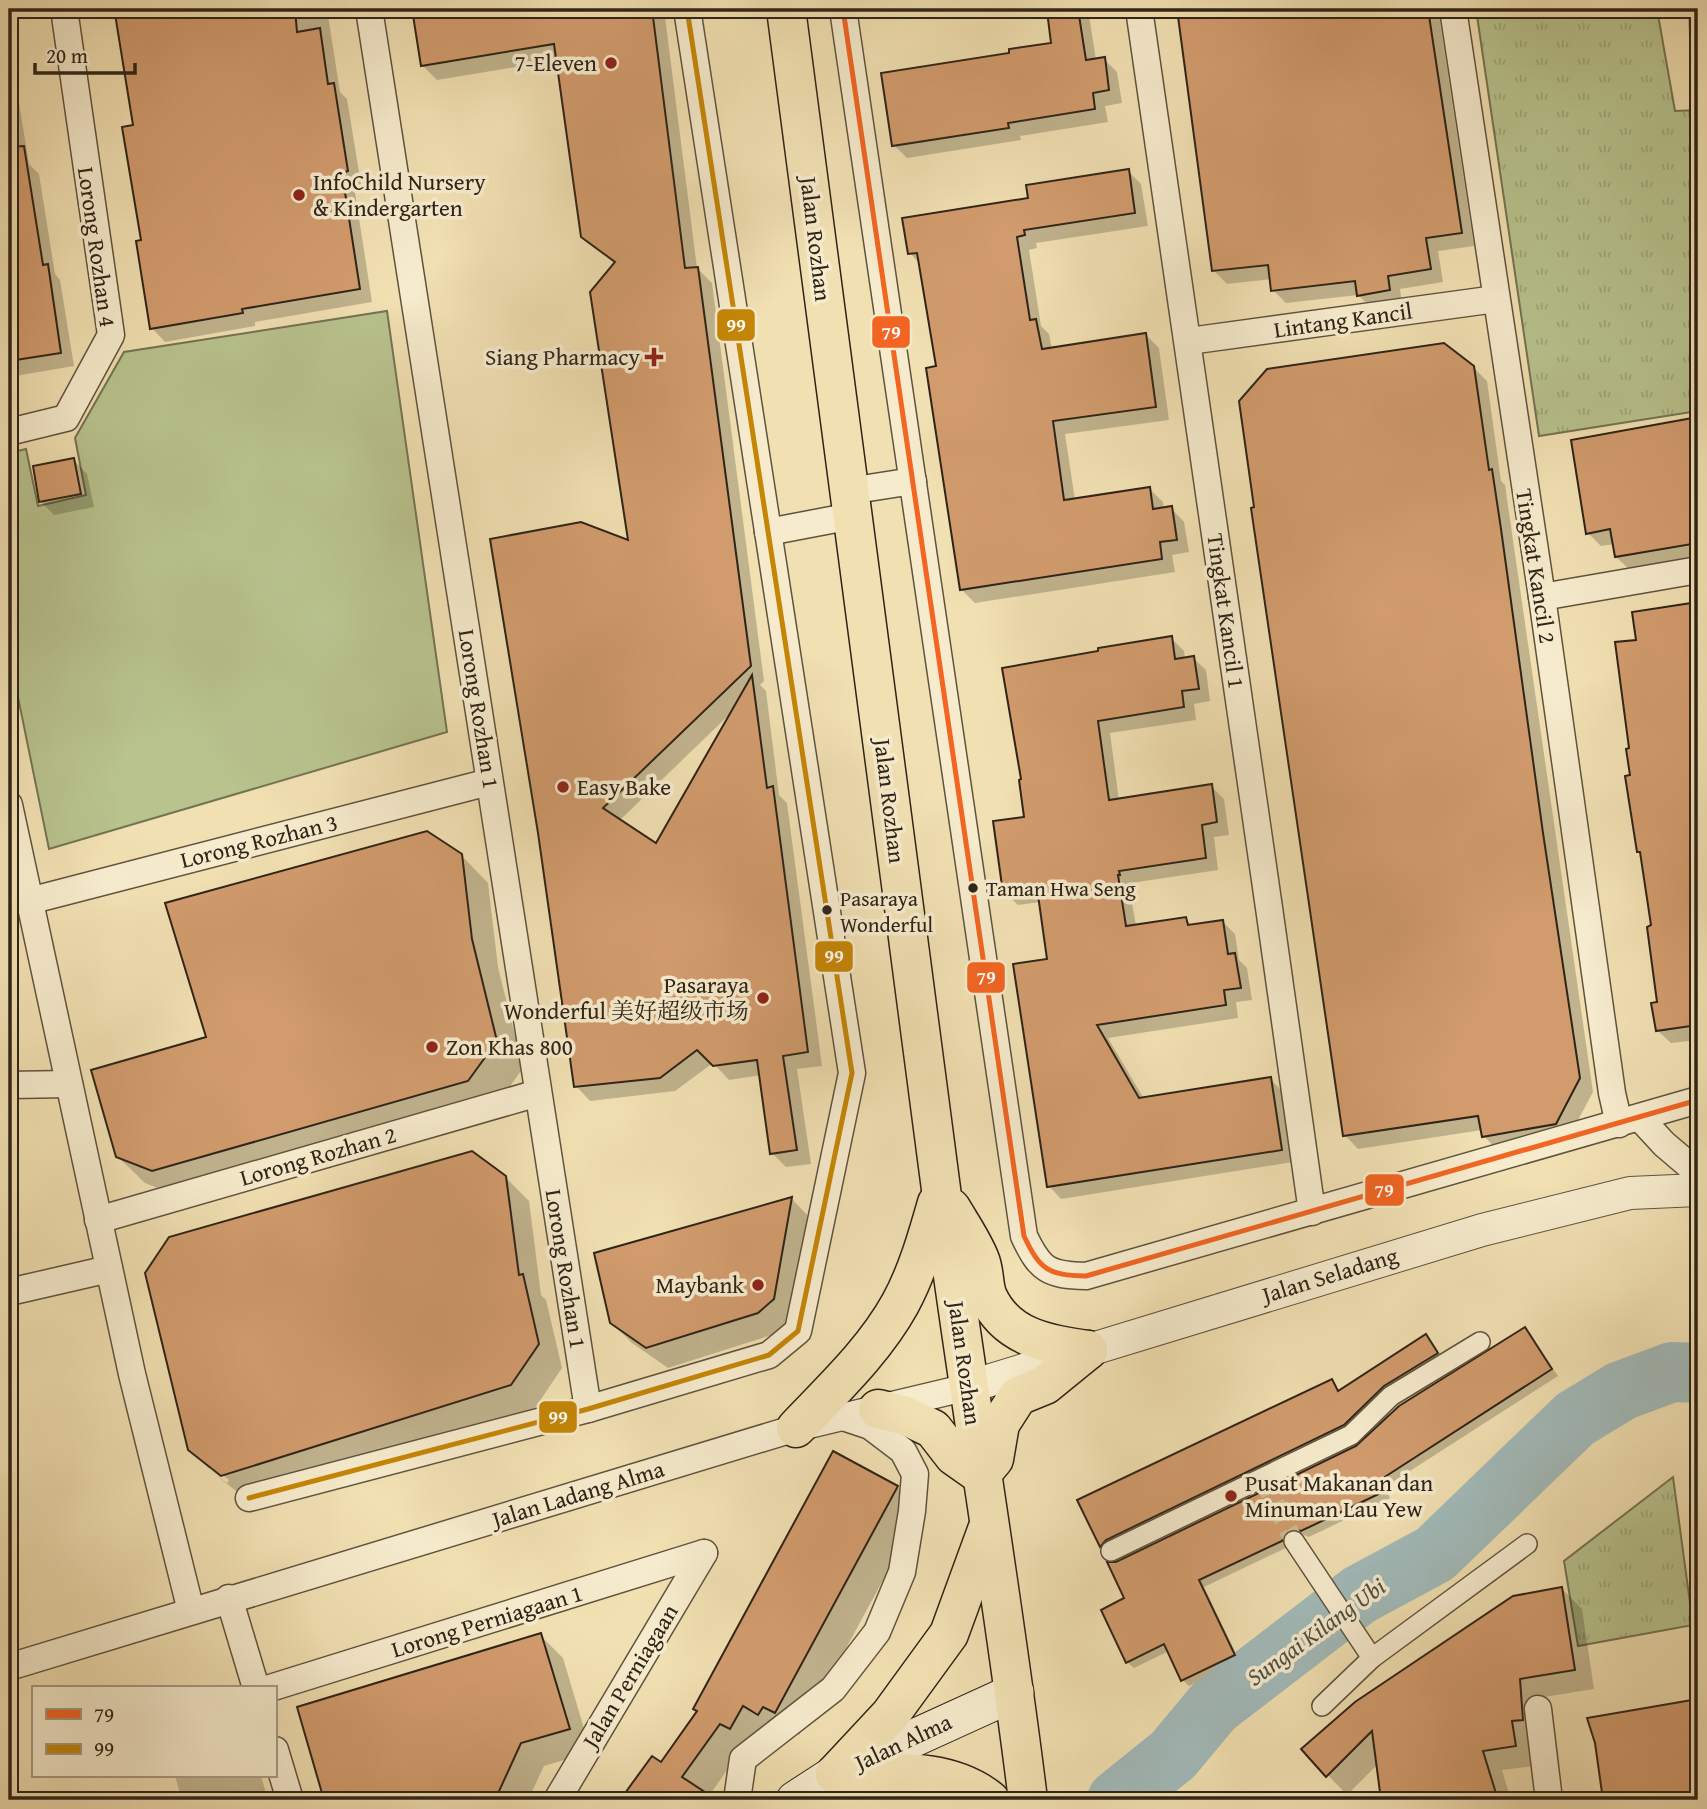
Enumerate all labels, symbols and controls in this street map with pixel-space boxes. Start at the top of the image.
scale bar [35,32,135,76]
text: 20 m [46,40,88,71]
place label: 7-Eleven [515,46,597,79]
marker: 7-Eleven [603,55,619,71]
street label: Lorong Rozhan 4 [70,165,125,329]
place label: InfoChild Nursery & Kindergarten [313,165,486,224]
street label: Jalan Rozhan [792,172,841,303]
marker: InfoChild Nursery & Kindergarten [291,187,307,203]
street label: Lintang Kancil [1272,293,1414,346]
line badge: 99 [716,308,756,342]
text: 99 [726,311,746,339]
line badge: 79 [871,315,911,349]
text: 79 [881,318,901,346]
place label: Siang Pharmacy [485,340,641,373]
marker: Siang Pharmacy [646,349,662,365]
street label: Tingkat Kancil 2 [1508,486,1565,646]
street label: Tingkat Kancil 1 [1199,531,1254,691]
street label: Lorong Rozhan 1 [451,627,508,791]
street label: Jalan Rozhan [866,734,915,865]
place label: Easy Bake [577,770,671,803]
marker: Easy Bake [555,779,571,795]
street label: Lorong Rozhan 3 [177,805,341,876]
place label: Taman Hwa Seng [986,873,1136,904]
marker: Taman Hwa Seng [966,881,980,895]
place label: Pasaraya Wonderful [840,883,933,940]
marker: Pasaraya Wonderful [820,903,834,917]
line badge: 99 [814,940,854,973]
text: 99 [824,942,844,970]
line badge: 79 [966,961,1006,994]
text: 79 [976,963,996,991]
place label: Pasaraya Wonderful 美好超级市场 [504,968,749,1027]
marker: Pasaraya Wonderful 美好超级市场 [755,990,771,1006]
place label: Zon Khas 800 [446,1030,573,1063]
marker: Zon Khas 800 [424,1039,440,1055]
street label: Lorong Rozhan 2 [236,1117,400,1194]
line badge: 79 [1364,1173,1405,1207]
text: 79 [1374,1176,1394,1204]
street label: Lorong Rozhan 1 [538,1187,595,1351]
street label: Jalan Seladang [1255,1238,1402,1312]
place label: Maybank [655,1268,744,1301]
marker: Maybank [750,1277,766,1293]
street label: Jalan Rozhan [940,1296,991,1427]
line badge: 99 [538,1400,578,1434]
text: 99 [548,1403,568,1431]
street label: Jalan Ladang Alma [485,1452,668,1536]
place label: Pusat Makanan dan Minuman Lau Yew [1245,1466,1433,1525]
marker: Pusat Makanan dan Minuman Lau Yew [1223,1488,1239,1504]
water label: Sungai Kilang Ubi [1239,1569,1393,1694]
street label: Lorong Perniagaan 1 [387,1576,587,1665]
street label: Jalan Perniagaan [572,1598,686,1756]
legend [32,1686,276,1778]
text: 79 [94,1699,114,1730]
street label: Jalan Alma [846,1705,957,1780]
text: 99 [94,1733,114,1764]

